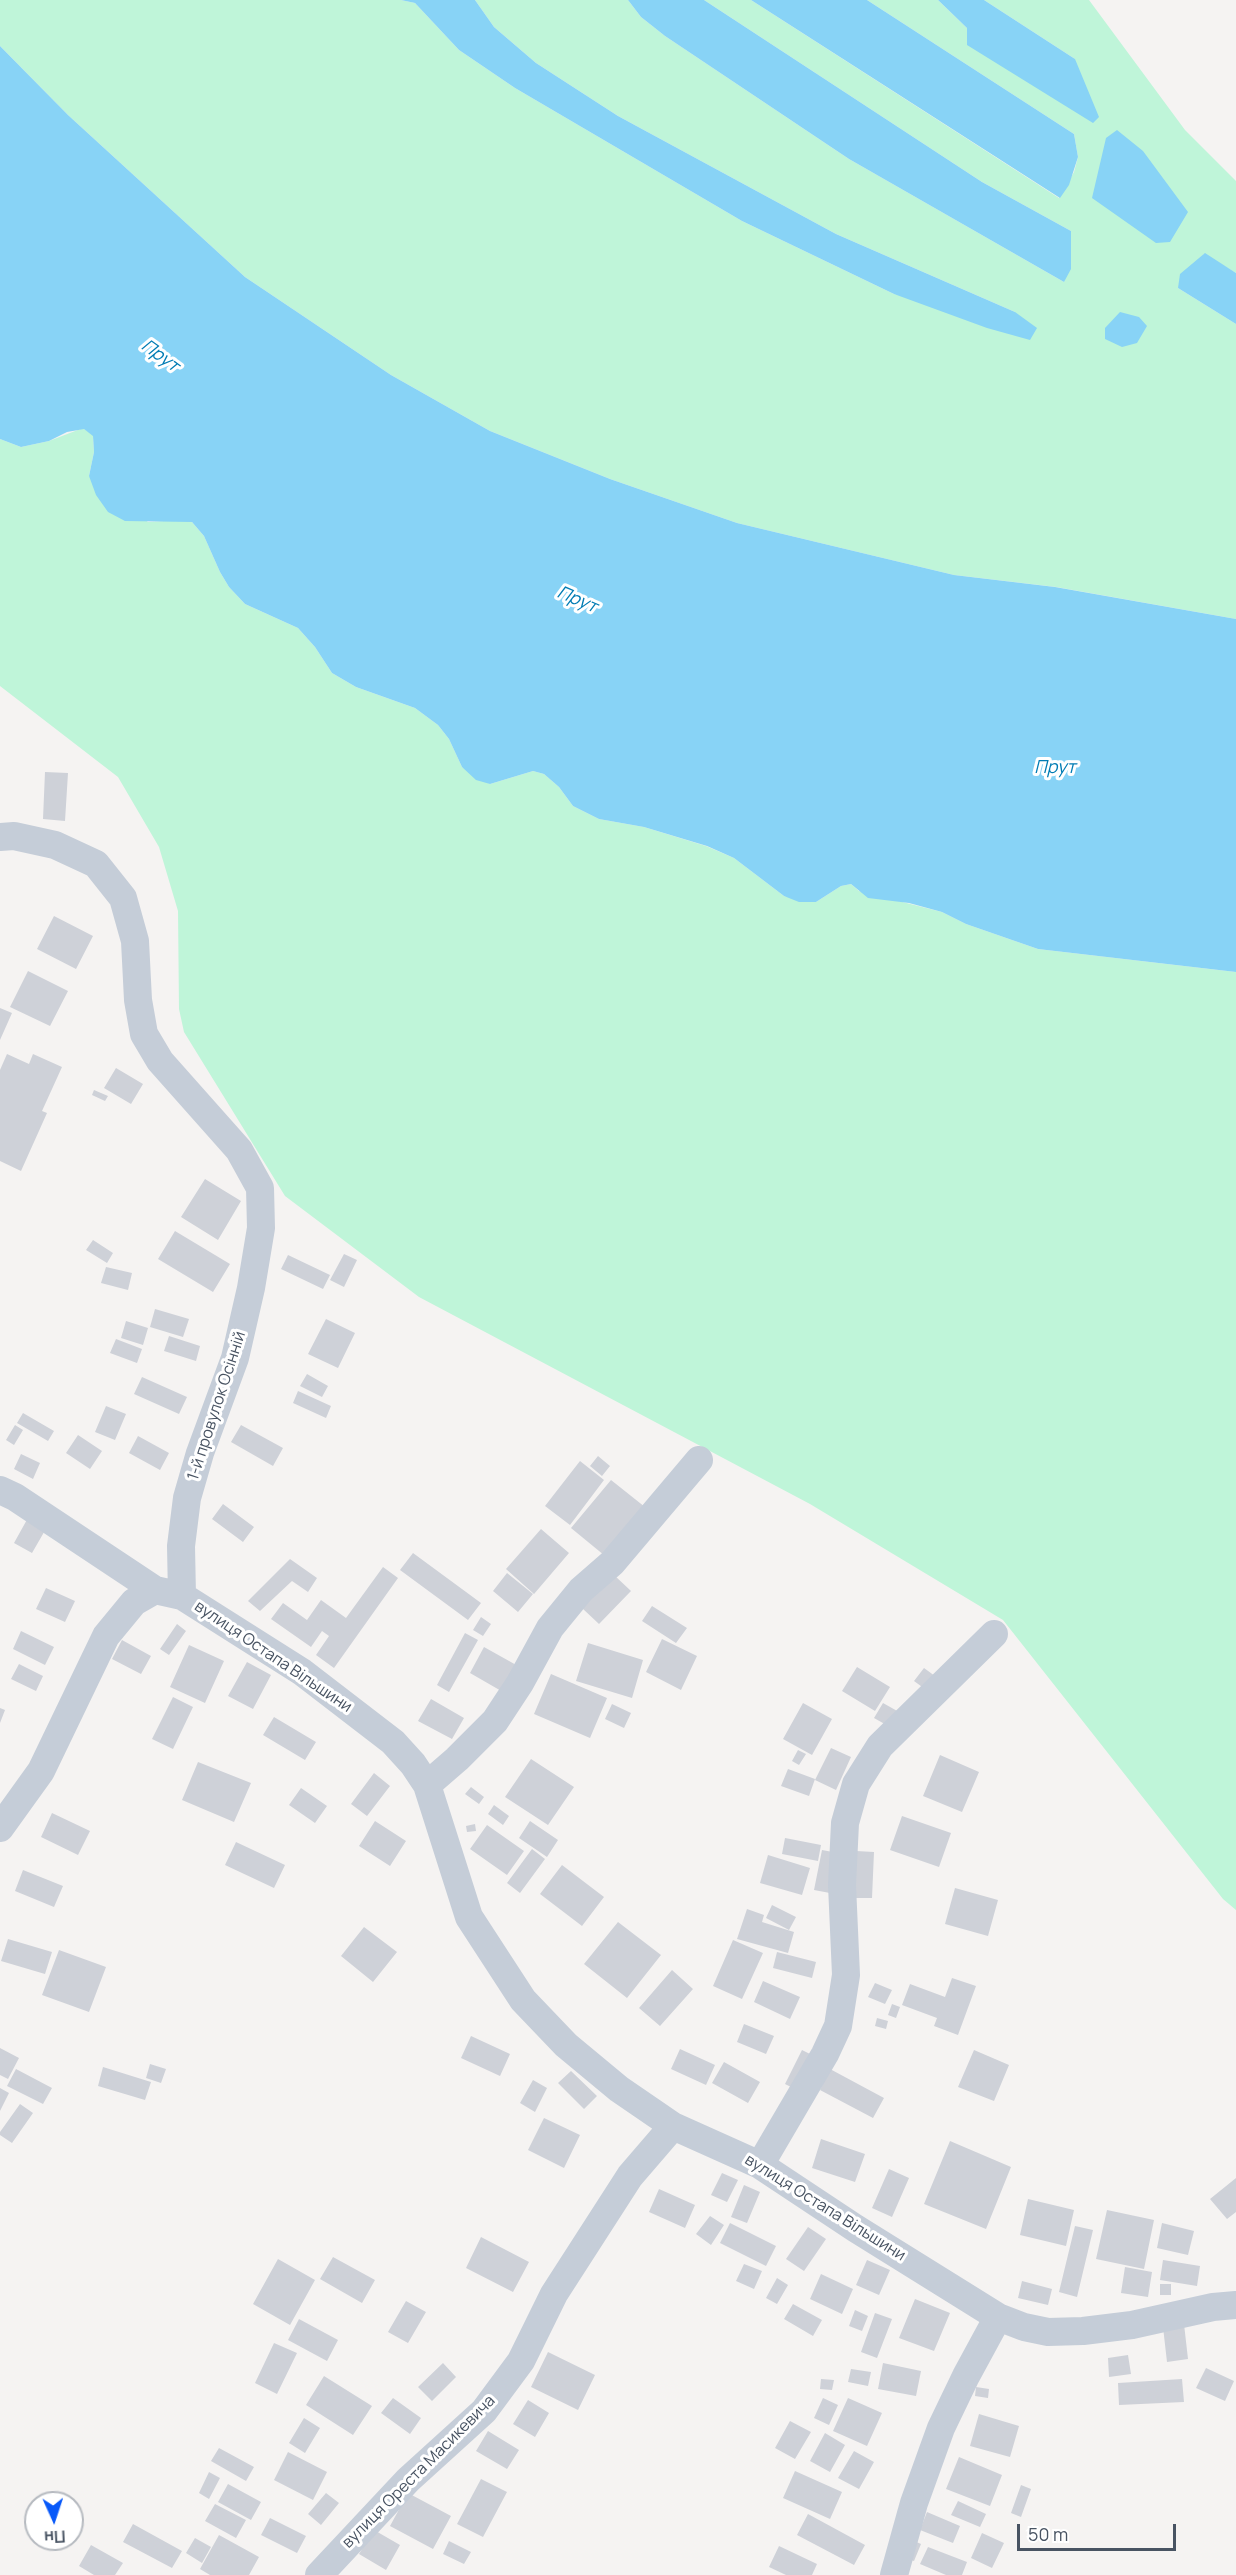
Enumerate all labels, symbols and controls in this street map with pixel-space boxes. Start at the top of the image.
water label: Прут [137,335,183,377]
water label: Прут [554,582,600,618]
water label: Прут [1034,757,1076,779]
street label: 1-й провулок Осінній [184,1329,250,1483]
street label: вулиця Остапа Вільшини [191,1597,355,1717]
street label: вулиця Остапа Вільшини [741,2151,909,2265]
street label: вулиця Ореста Масикевича [339,2392,499,2552]
north arrow [24,2491,84,2551]
scale bar [1020,2512,1179,2550]
text: 50 m [1028,2522,1068,2546]
text: Пн [44,2525,66,2549]

